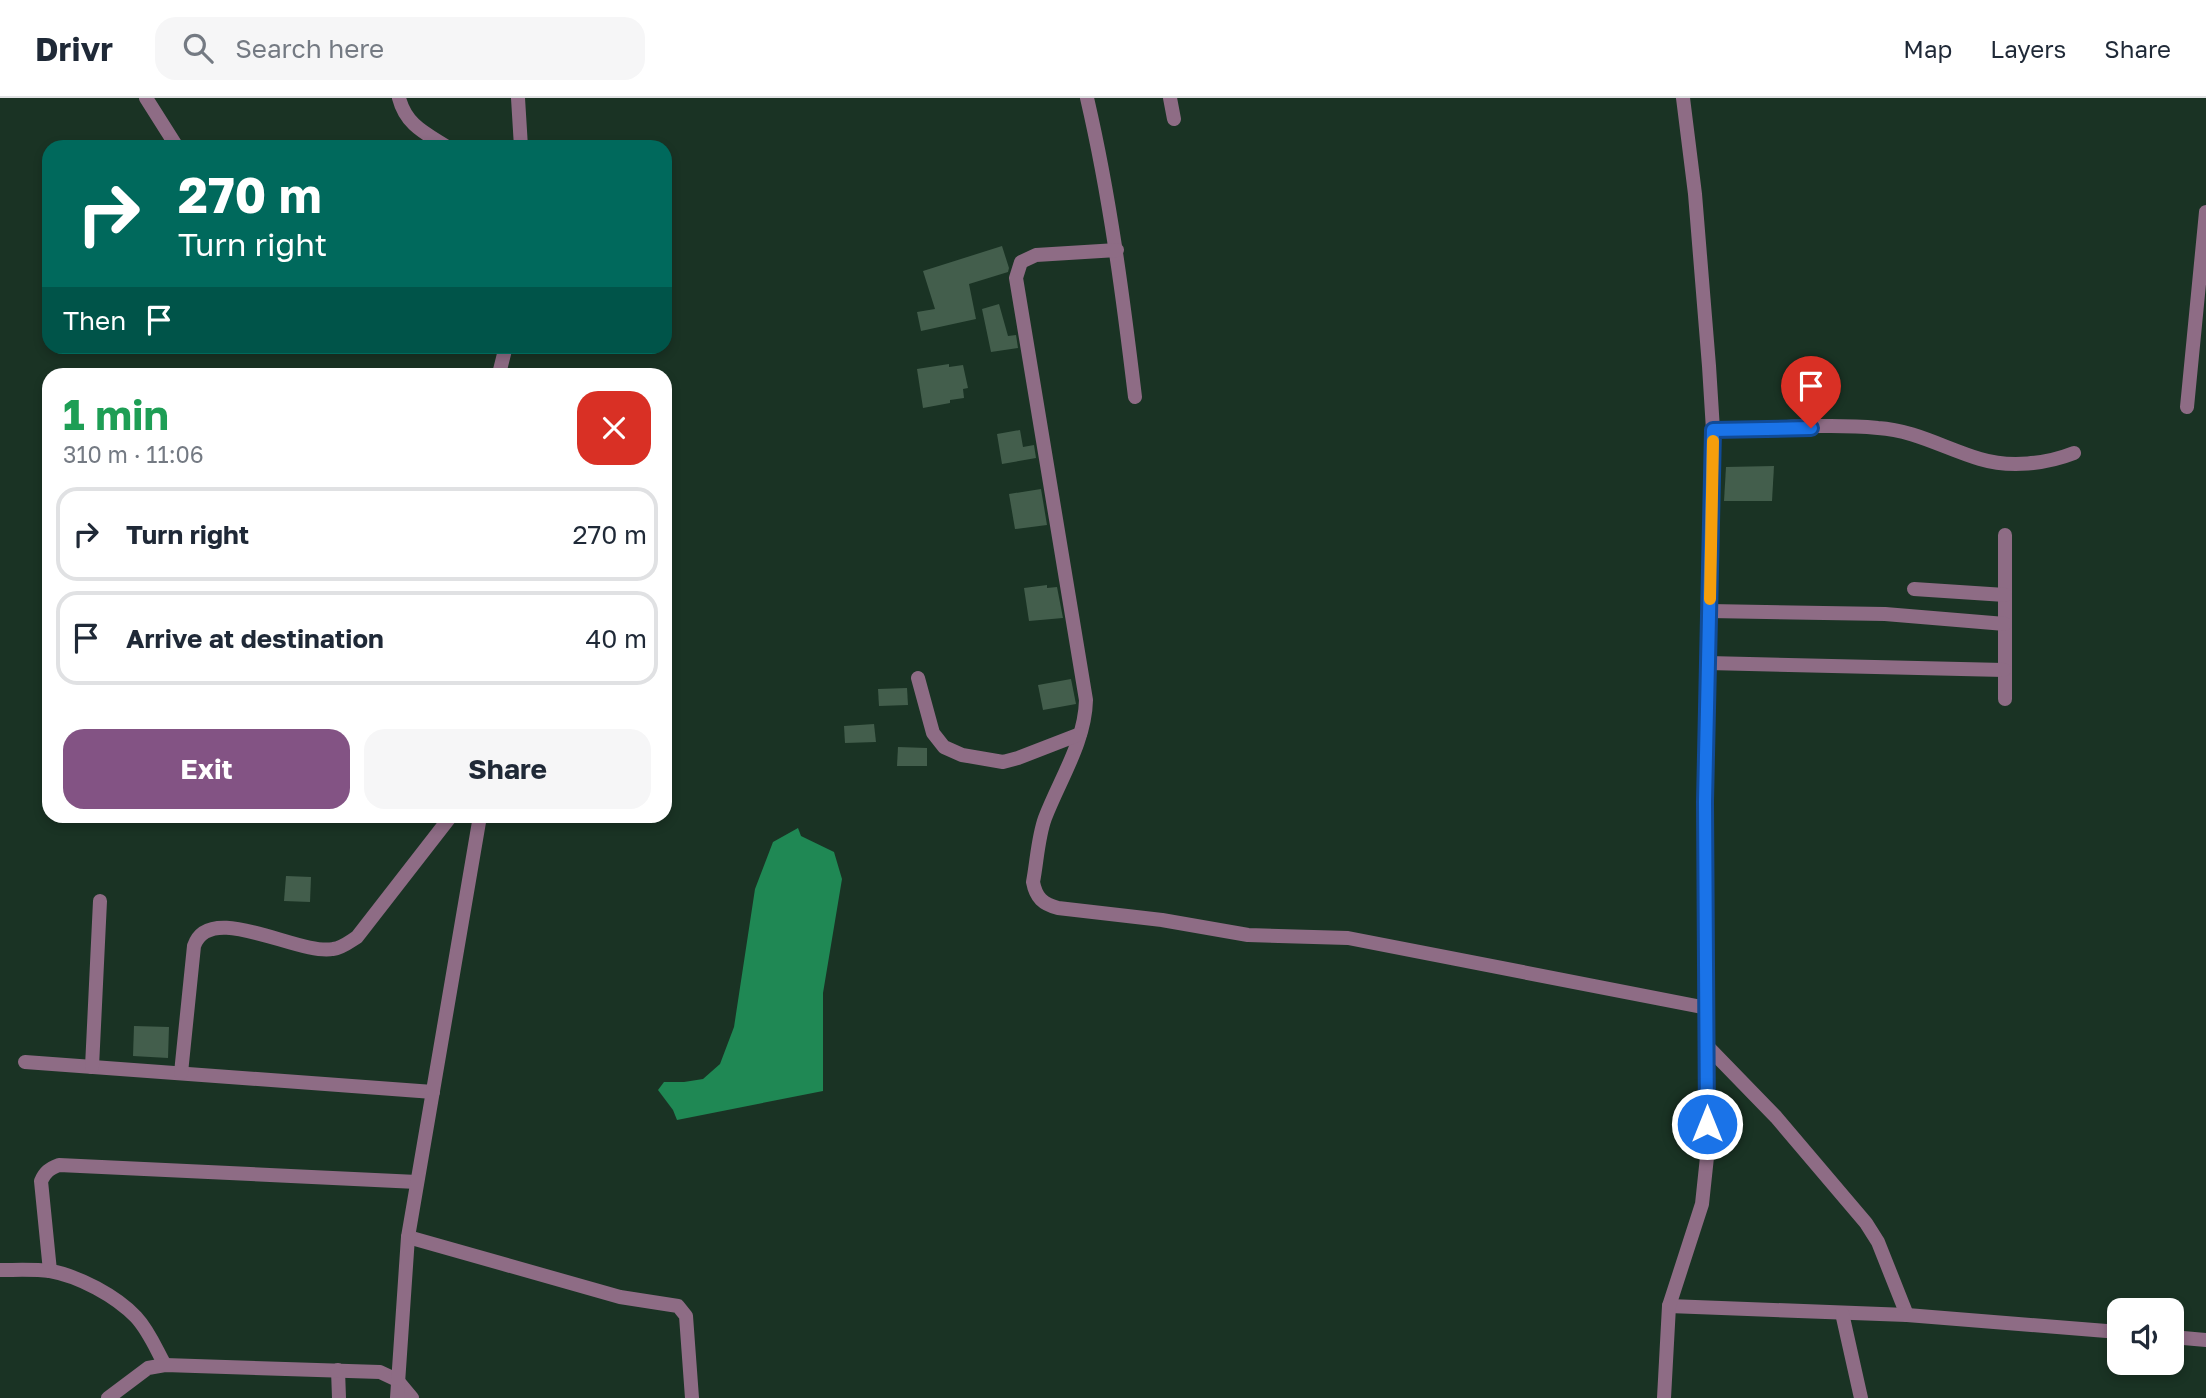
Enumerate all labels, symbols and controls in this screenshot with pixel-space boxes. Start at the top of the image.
search box [155,17,645,80]
text: Drivr [35,29,113,68]
icon: search [179,29,217,67]
text: Search here [235,33,384,64]
text: Map [1903,34,1952,63]
text: Layers [1990,34,2066,63]
text: Share [2104,34,2171,63]
text: 270 m [178,165,322,224]
icon: right [63,168,154,259]
text: Turn right [178,225,327,263]
icon: arrive [140,301,178,339]
text: Then [63,305,126,336]
pin [1781,356,1841,428]
icon: arrive [1792,367,1830,405]
text: 1 min [63,389,169,439]
button: close [577,391,651,465]
text: 310 m · 11:06 [63,440,204,468]
icon: right [67,515,105,553]
text: Turn right [126,519,249,550]
text: 270 m [573,519,647,550]
icon: arrive [67,619,105,657]
text: Arrive at destination [126,623,384,654]
text: 40 m [586,623,647,654]
button: Exit [63,729,350,809]
button: Share [364,729,651,809]
position arrow [1670,1087,1744,1161]
map controls [2107,1298,2184,1375]
button: sound [2107,1298,2184,1375]

